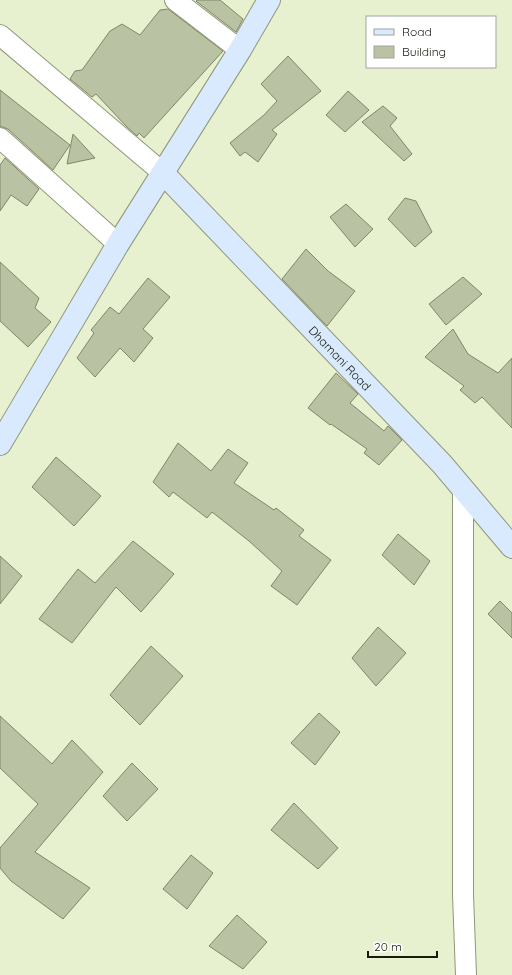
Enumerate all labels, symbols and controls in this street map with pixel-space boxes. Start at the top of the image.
legend [366,16,496,68]
text: Road [402,24,432,39]
text: Building [402,44,446,59]
street label: Dhamani Road [306,322,375,393]
scale bar [368,933,437,959]
text: 20 m [374,939,402,954]

